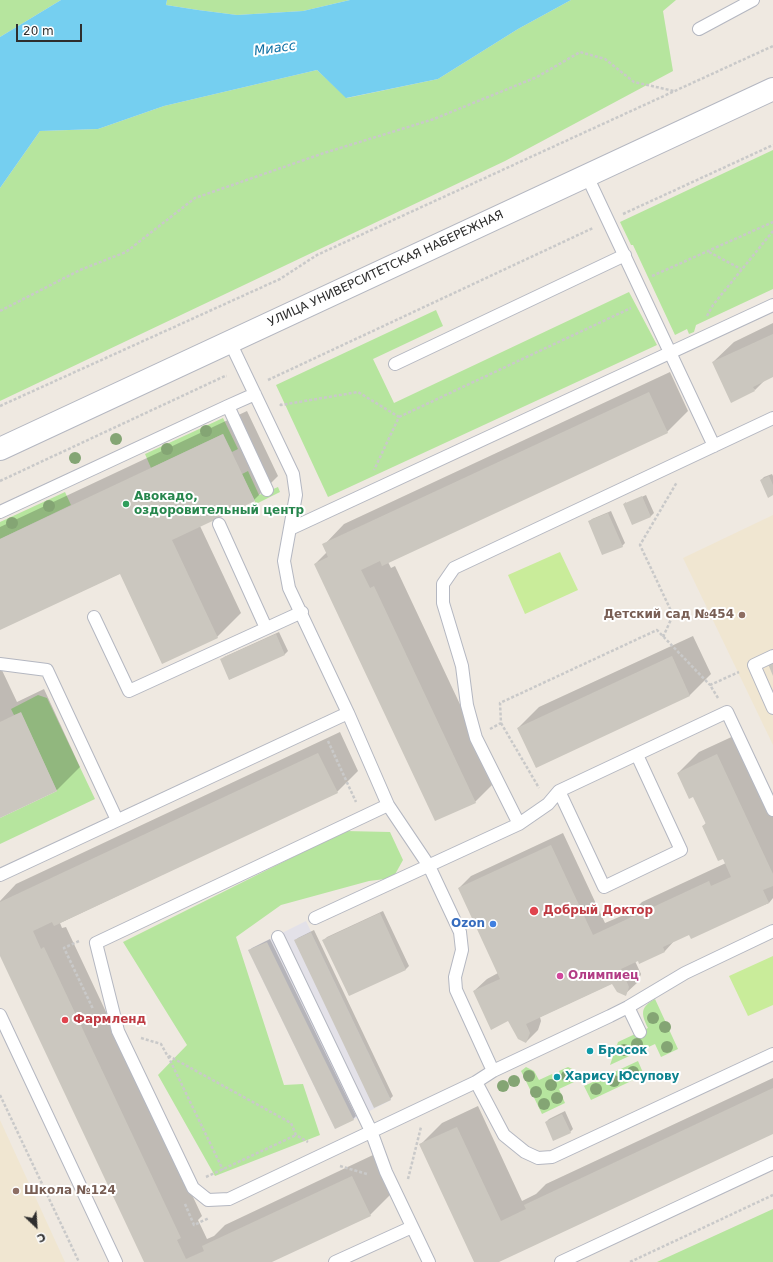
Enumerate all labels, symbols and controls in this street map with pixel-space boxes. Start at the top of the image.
scale bar [18,16,84,42]
text: 20 m [23,24,54,38]
water label: Миасс [253,38,297,60]
street label: УЛИЦА УНИВЕРСИТЕТСКАЯ НАБЕРЕЖНАЯ [266,208,506,330]
place label: Авокадо, оздоровительный центр [134,490,304,518]
marker: Авокадо, оздоровительный центр [121,499,131,509]
place label: Детский сад №454 [603,608,734,622]
marker: Детский сад №454 [737,610,747,620]
place label: Добрый Доктор [543,904,653,918]
marker: Добрый Доктор [528,905,540,917]
place label: Ozon [451,917,485,931]
marker: Ozon [488,919,498,929]
place label: Олимпиец [568,969,639,983]
marker: Олимпиец [555,971,565,981]
place label: Фармленд [73,1013,146,1027]
marker: Фармленд [60,1015,70,1025]
place label: Бросок [598,1044,647,1058]
marker: Бросок [585,1046,595,1056]
place label: Харису Юсупову [565,1070,679,1084]
marker: Харису Юсупову [552,1072,562,1082]
place label: Школа №124 [24,1184,116,1198]
marker: Школа №124 [11,1186,21,1196]
north arrow [16,1206,56,1246]
text: С [35,1230,48,1245]

